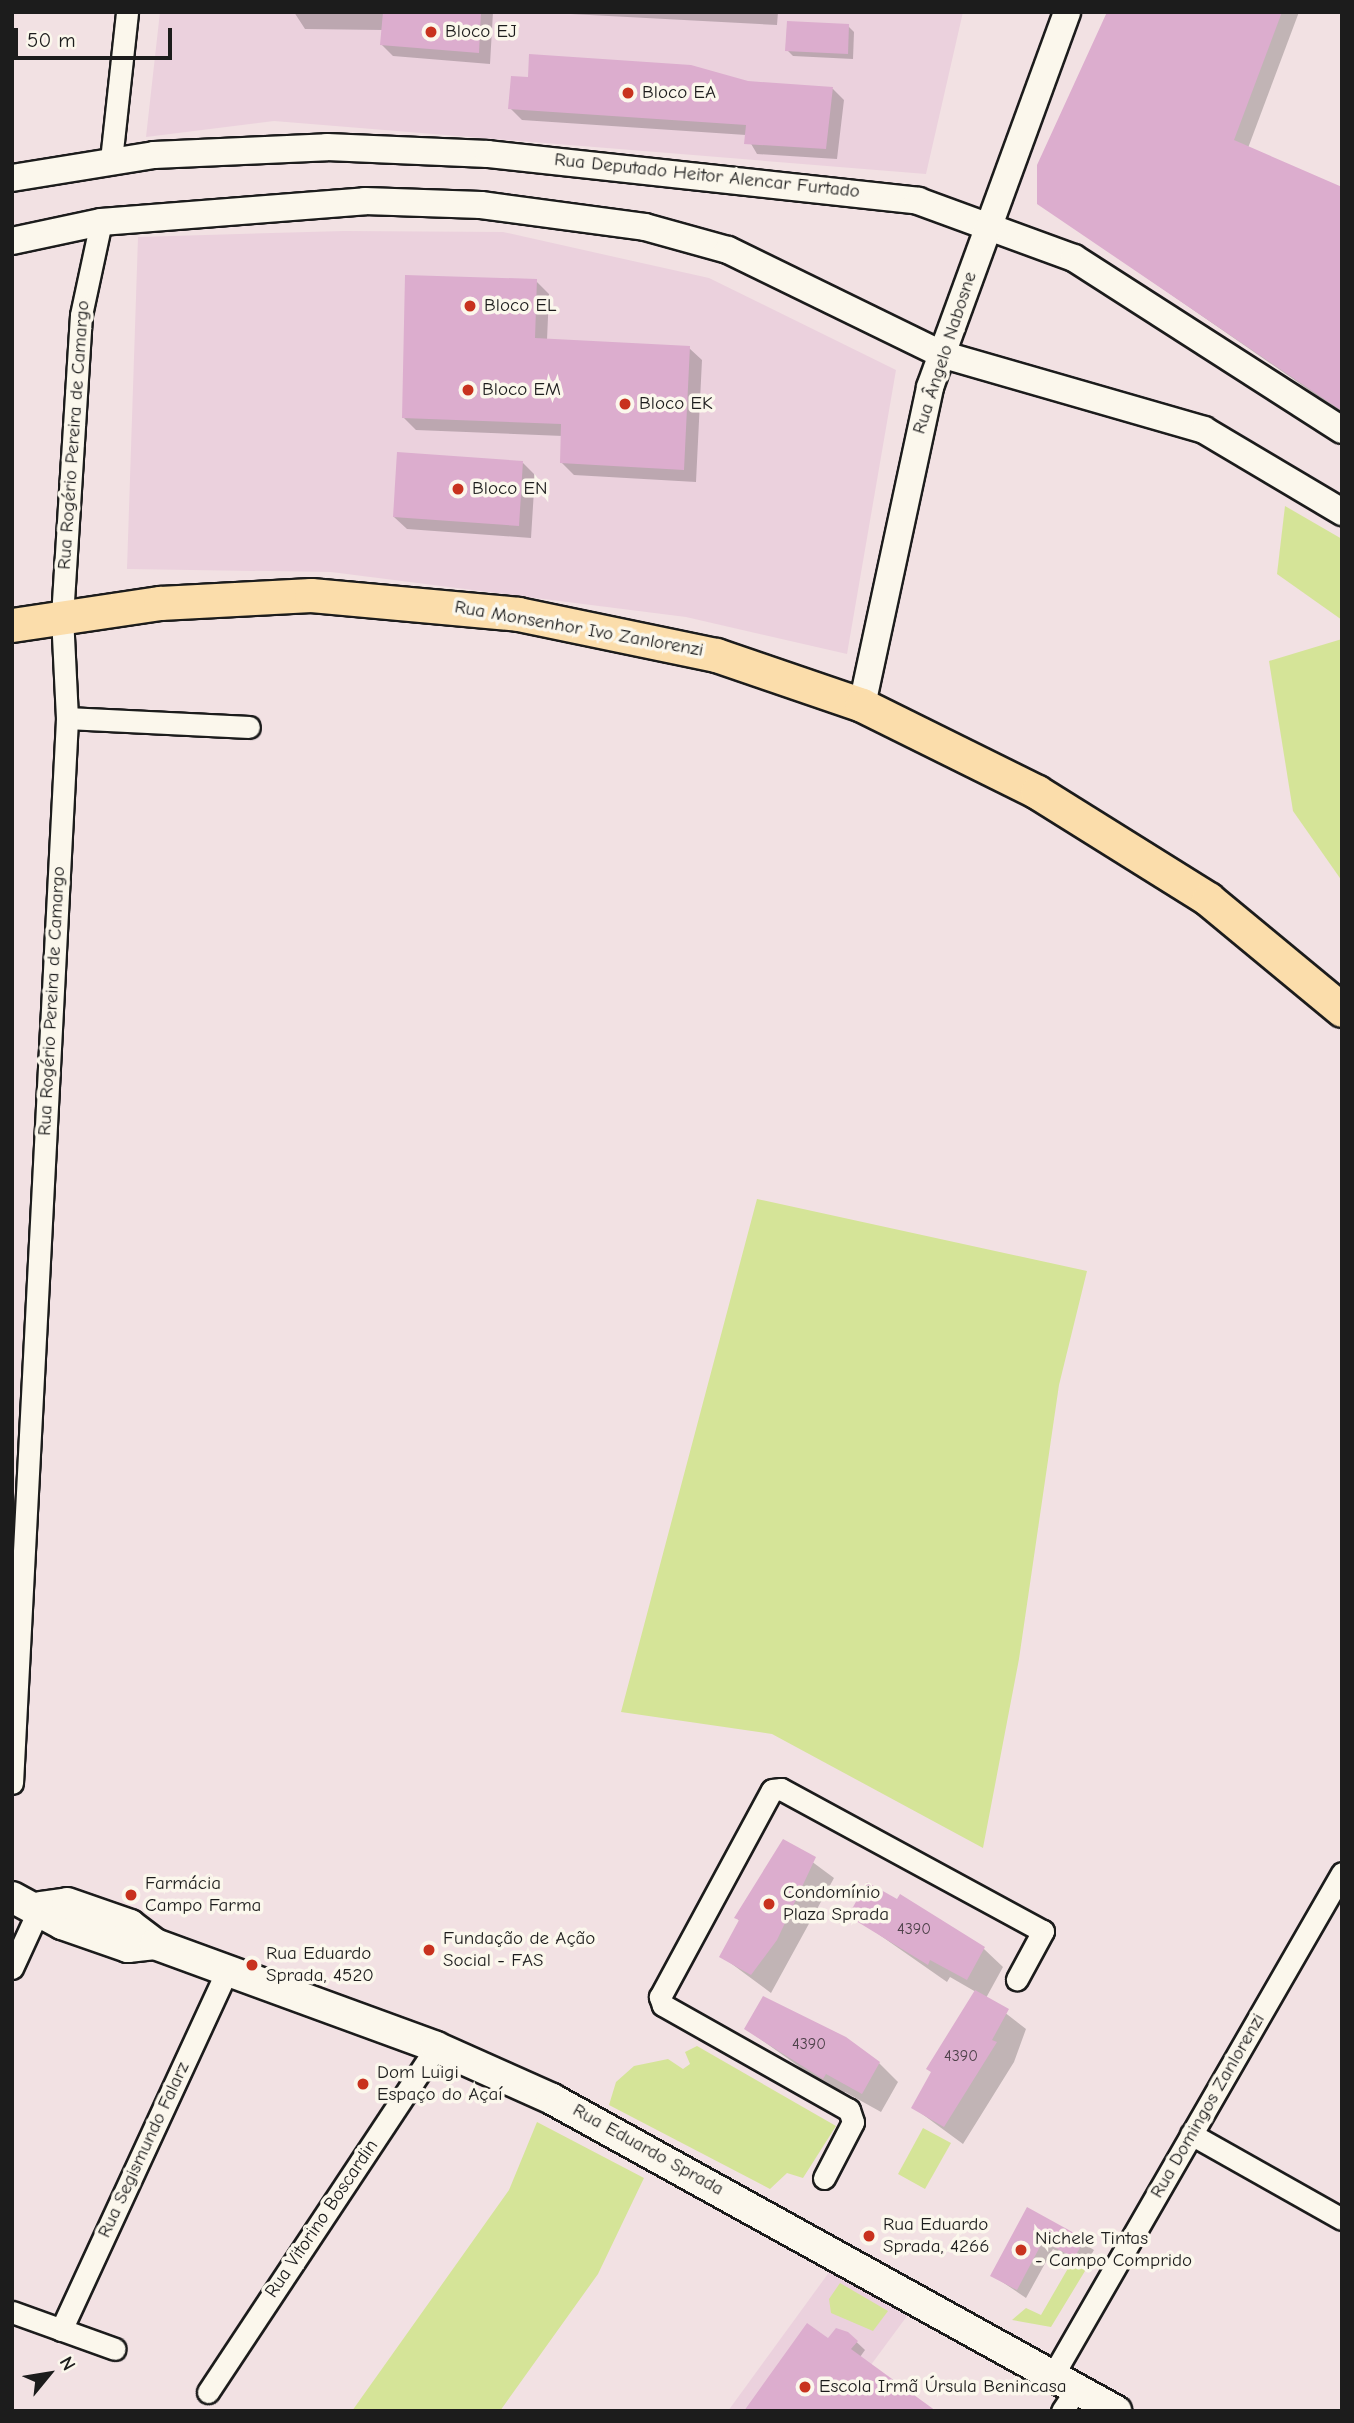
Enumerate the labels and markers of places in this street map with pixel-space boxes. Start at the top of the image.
place label: Bloco EJ [445,21,517,43]
marker: Bloco EJ [423,24,439,40]
place label: Bloco EA [642,82,716,104]
marker: Bloco EA [620,85,636,101]
place label: Bloco EL [484,295,557,317]
marker: Bloco EL [462,298,478,314]
place label: Bloco EM [482,379,561,401]
marker: Bloco EM [460,382,476,398]
place label: Bloco EK [639,393,713,415]
marker: Bloco EK [617,396,633,412]
place label: Bloco EN [472,478,548,500]
marker: Bloco EN [450,481,466,497]
place label: Farmácia Campo Farma [145,1873,261,1917]
place label: Condomínio Plaza Sprada [783,1882,889,1926]
marker: Farmácia Campo Farma [123,1887,139,1903]
marker: Condomínio Plaza Sprada [761,1896,777,1912]
place label: Fundação de Ação Social - FAS [443,1928,595,1972]
marker: Fundação de Ação Social - FAS [421,1942,437,1958]
place label: Rua Eduardo Sprada, 4520 [266,1943,374,1987]
marker: Rua Eduardo Sprada, 4520 [244,1957,260,1973]
place label: Dom Luigi Espaço do Açaí [377,2062,503,2106]
marker: Dom Luigi Espaço do Açaí [355,2076,371,2092]
place label: Rua Eduardo Sprada, 4266 [883,2214,990,2258]
marker: Rua Eduardo Sprada, 4266 [861,2228,877,2244]
place label: Nichele Tintas - Campo Comprido [1035,2228,1192,2272]
marker: Nichele Tintas - Campo Comprido [1013,2242,1029,2258]
place label: Escola Irmã Úrsula Benincasa [819,2376,1067,2398]
marker: Escola Irmã Úrsula Benincasa [797,2379,813,2395]

